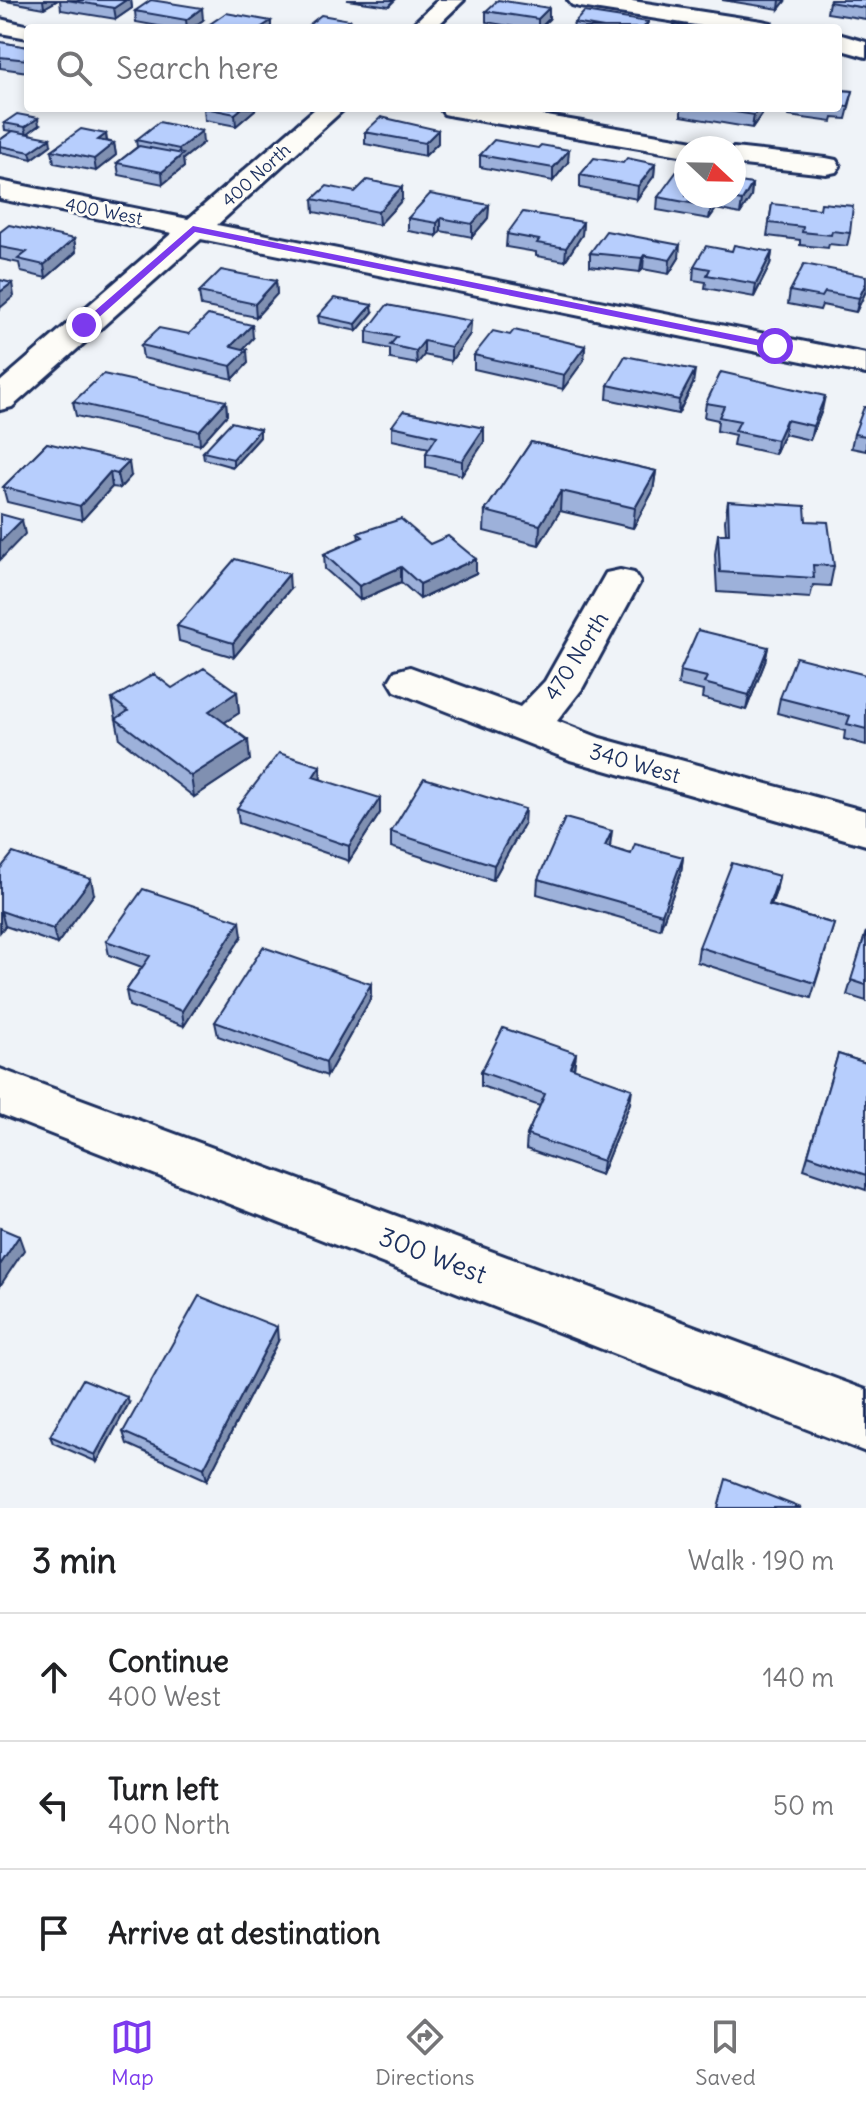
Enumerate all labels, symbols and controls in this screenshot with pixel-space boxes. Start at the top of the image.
search box [24,24,842,112]
icon: search [52,46,96,90]
text: Search here [116,49,279,87]
north arrow [674,136,746,208]
street label: 400 North [217,138,295,212]
street label: 400 West [64,192,144,230]
route end [66,307,102,343]
route start [757,328,793,364]
street label: 470 North [538,606,614,706]
street label: 340 West [586,737,684,789]
street label: 300 West [375,1219,492,1291]
text: 3 min [32,1539,117,1582]
text: Walk · 190 m [688,1544,834,1577]
text: Continue [108,1642,229,1680]
icon: ahead [32,1655,76,1699]
text: 140 m [763,1661,834,1694]
text: 400 West [108,1680,221,1713]
text: Turn left [108,1770,219,1808]
icon: left [32,1783,76,1827]
text: 50 m [773,1789,834,1822]
text: 400 North [108,1808,230,1841]
icon: arrive [32,1911,76,1955]
text: Arrive at destination [108,1914,380,1952]
tab: Map [110,2015,154,2091]
tab: Directions [375,2015,475,2091]
tab: Saved [695,2015,756,2091]

